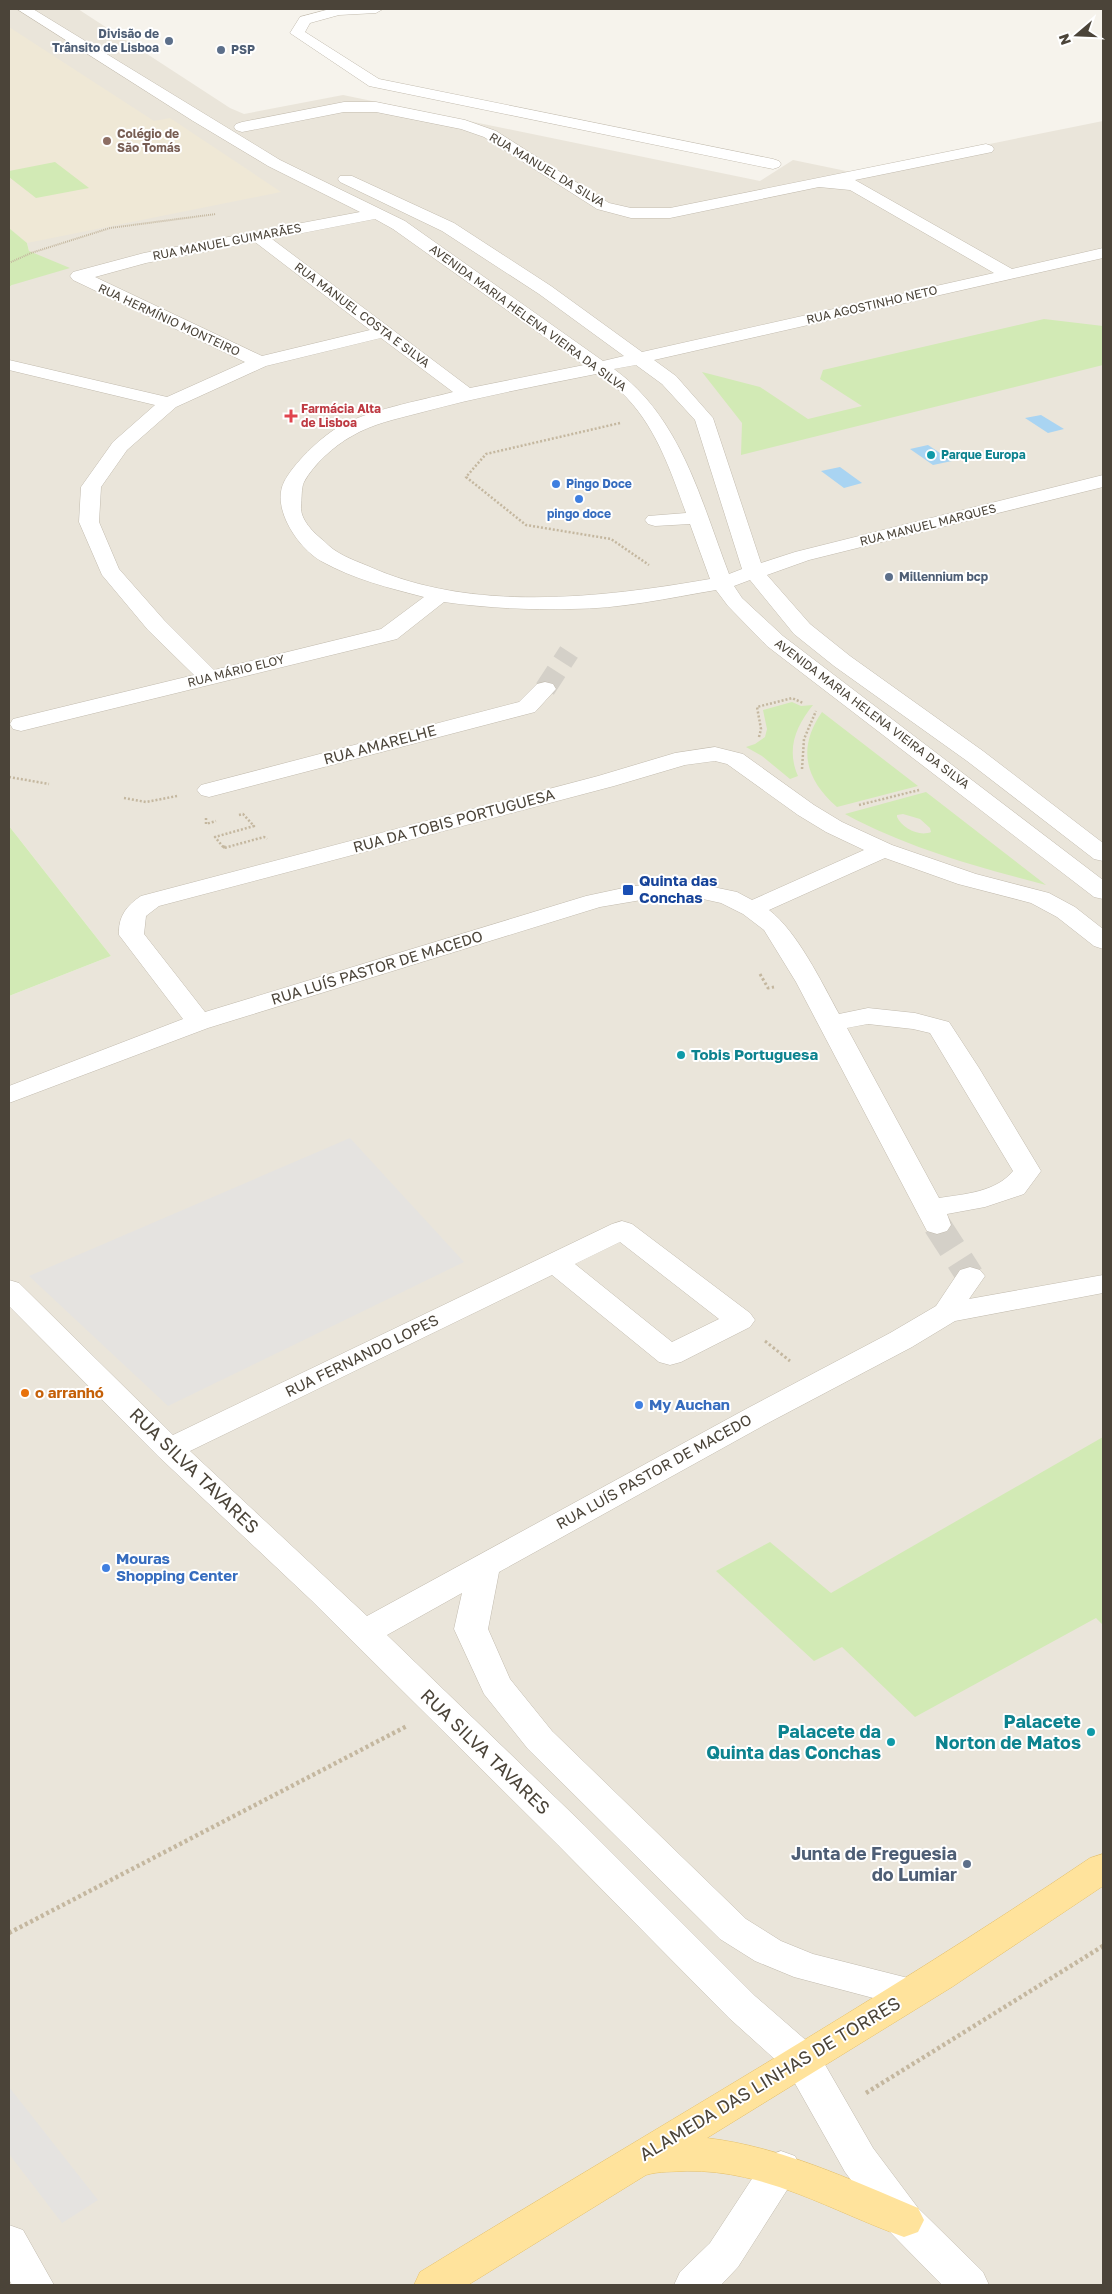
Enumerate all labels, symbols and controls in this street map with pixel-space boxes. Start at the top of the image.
north arrow [1052,10,1102,60]
place label: Divisão de Trânsito de Lisboa [52,26,159,55]
text: N [1054,32,1074,47]
marker: Divisão de Trânsito de Lisboa [163,35,175,47]
place label: PSP [231,42,255,57]
marker: PSP [215,44,227,56]
place label: Colégio de São Tomás [117,126,181,155]
street label: RUA MANUEL DA SILVA [487,129,608,210]
marker: Colégio de São Tomás [101,135,113,147]
street label: RUA MANUEL GUIMARÃES [151,220,303,263]
street label: AVENIDA MARIA HELENA VIEIRA DA SILVA [427,241,630,394]
street label: RUA MANUEL COSTA E SILVA [292,259,433,370]
street label: RUA HERMÍNIO MONTEIRO [96,280,243,359]
street label: RUA AGOSTINHO NETO [805,282,939,327]
place label: Farmácia Alta de Lisboa [301,401,381,430]
marker: Farmácia Alta de Lisboa [285,410,297,422]
place label: Parque Europa [941,447,1026,462]
marker: Parque Europa [925,449,937,461]
place label: Pingo Doce [566,476,632,491]
marker: Pingo Doce [550,478,562,490]
marker: pingo doce [573,493,585,505]
street label: RUA MANUEL MARQUES [858,500,998,549]
place label: pingo doce [547,506,611,521]
place label: Millennium bcp [899,569,989,584]
marker: Millennium bcp [883,571,895,583]
street label: AVENIDA MARIA HELENA VIEIRA DA SILVA [772,635,973,792]
street label: RUA MÁRIO ELOY [186,651,286,690]
street label: RUA AMARELHE [321,720,438,768]
street label: RUA DA TOBIS PORTUGUESA [351,784,557,856]
place label: Quinta das Conchas [639,871,717,906]
marker: Quinta das Conchas [621,883,635,897]
street label: RUA LUÍS PASTOR DE MACEDO [269,926,485,1008]
place label: Tobis Portuguesa [691,1045,818,1063]
marker: Tobis Portuguesa [675,1049,687,1061]
street label: RUA FERNANDO LOPES [282,1310,441,1400]
place label: o arranhó [35,1383,104,1401]
marker: o arranhó [19,1387,31,1399]
place label: My Auchan [649,1395,730,1413]
marker: My Auchan [633,1399,645,1411]
street label: RUA SILVA TAVARES [125,1403,264,1538]
street label: RUA LUÍS PASTOR DE MACEDO [553,1410,754,1532]
place label: Mouras Shopping Center [116,1549,238,1584]
marker: Mouras Shopping Center [100,1562,112,1574]
street label: RUA SILVA TAVARES [416,1684,555,1819]
place label: Palacete Norton de Matos [935,1710,1081,1753]
place label: Palacete da Quinta das Conchas [706,1720,881,1763]
marker: Palacete Norton de Matos [1085,1726,1097,1738]
marker: Palacete da Quinta das Conchas [885,1736,897,1748]
place label: Junta de Freguesia do Lumiar [791,1842,957,1885]
marker: Junta de Freguesia do Lumiar [961,1858,973,1870]
street label: ALAMEDA DAS LINHAS DE TORRES [635,1991,904,2165]

